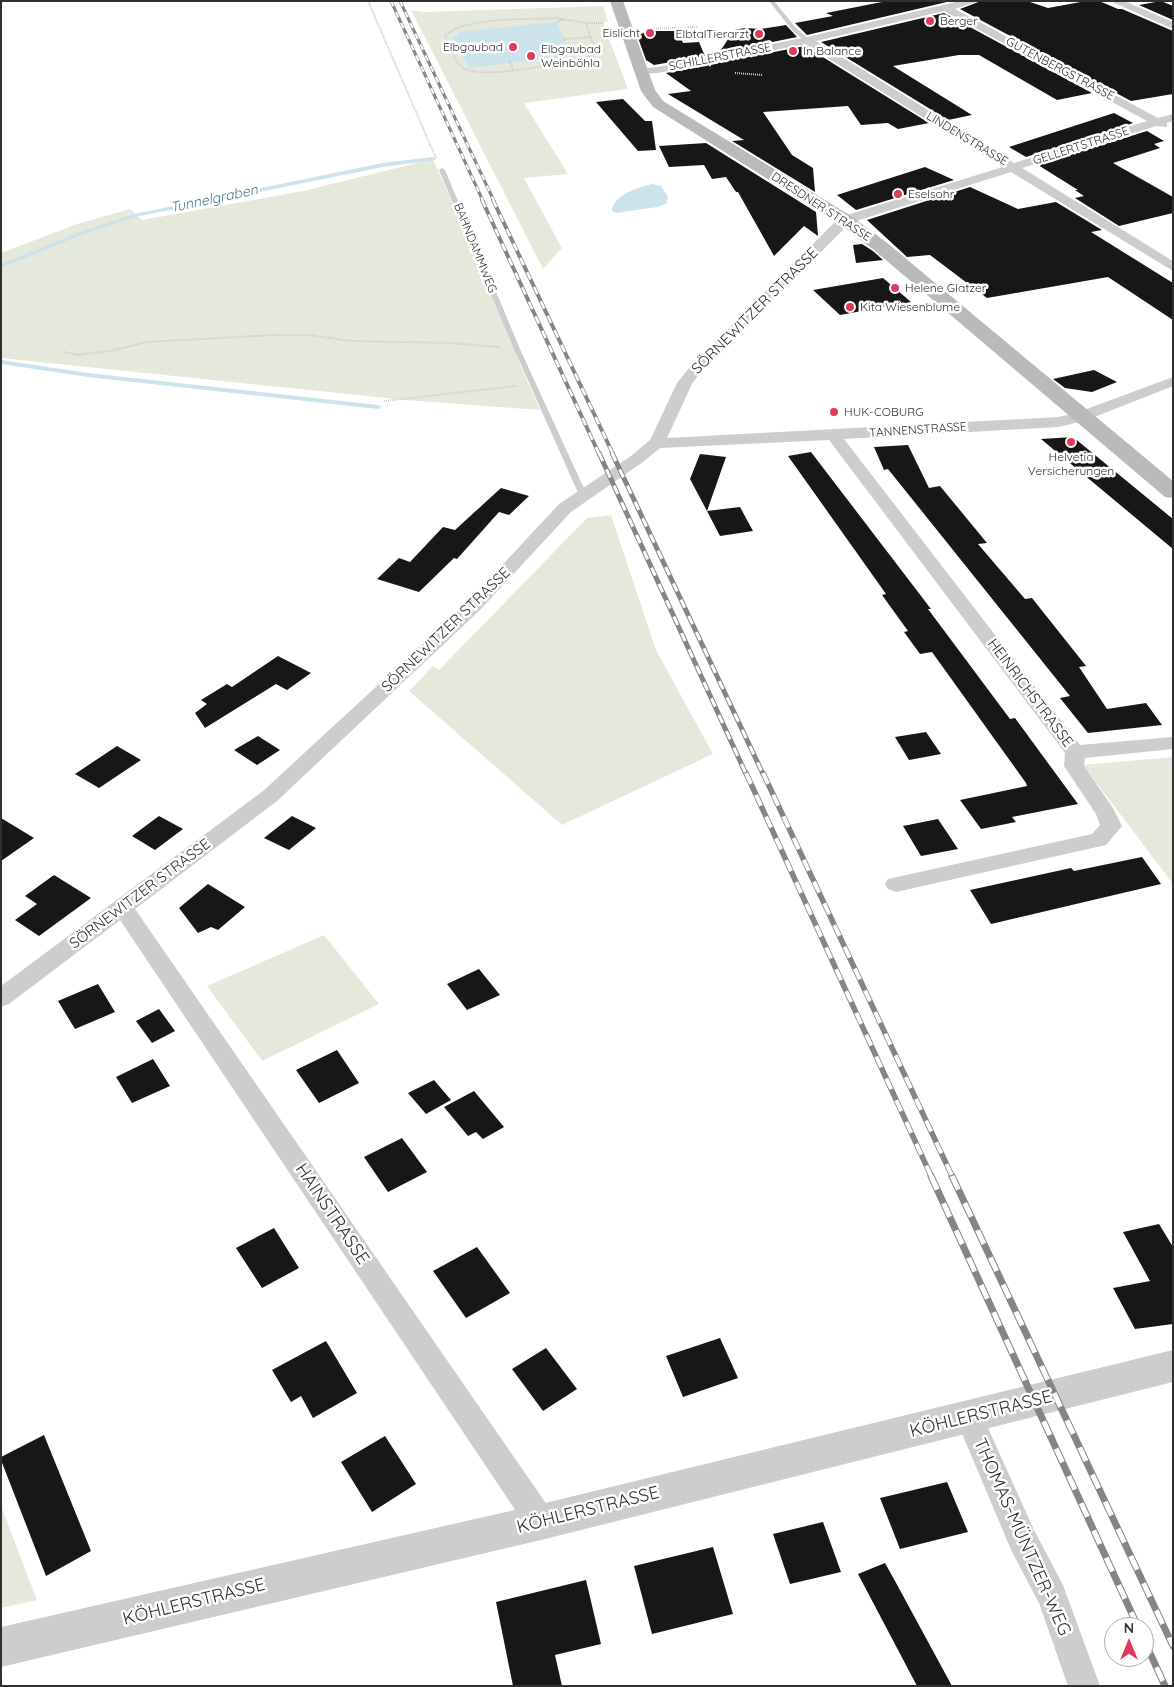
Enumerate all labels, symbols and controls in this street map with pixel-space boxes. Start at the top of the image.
place label: Berger [940,14,978,28]
marker: Berger [924,15,936,27]
place label: Eislicht [603,26,640,40]
marker: Eislicht [644,27,656,39]
place label: ElbtalTierarzt [676,27,749,41]
marker: ElbtalTierarzt [753,28,765,40]
street label: GUTENBERGSTRASSE [1003,34,1117,104]
place label: Elbgaubad [443,40,503,54]
street label: SCHILLERSTRASSE [668,40,772,74]
marker: Elbgaubad [507,41,519,53]
place label: Elbgaubad Weinböhla [541,42,601,70]
place label: In Balance [803,44,861,58]
marker: In Balance [787,45,799,57]
marker: Elbgaubad Weinböhla [525,50,537,62]
street label: LINDENSTRASSE [924,109,1010,169]
street label: GELLERTSTRASSE [1031,124,1131,168]
street label: DRESDNER STRASSE [769,169,873,245]
water label: Tunnelgraben [169,182,259,216]
place label: Eselsohr [908,187,954,201]
marker: Eselsohr [892,188,904,200]
street label: BAHNDAMMWEG [450,201,500,295]
street label: SÖRNEWITZER STRASSE [688,244,822,378]
place label: Helene Glatzer [905,281,986,295]
marker: Helene Glatzer [889,282,901,294]
place label: Kita Wiesenblume [860,300,960,314]
marker: Kita Wiesenblume [844,301,856,313]
place label: HUK-COBURG [844,405,924,419]
marker: HUK-COBURG [828,406,840,418]
street label: TANNENSTRASSE [869,419,967,441]
marker: Helvetia Versicherungen [1065,436,1077,448]
place label: Helvetia Versicherungen [1028,450,1114,478]
street label: SÖRNEWITZER STRASSE [378,564,514,696]
street label: HEINRICHSTRASSE [983,635,1077,751]
street label: SÖRNEWITZER STRASSE [66,835,214,953]
street label: HAINSTRASSE [290,1159,374,1269]
street label: KÖHLERSTRASSE [908,1386,1054,1442]
street label: THOMAS-MÜNTZER-WEG [969,1435,1075,1639]
street label: KÖHLERSTRASSE [515,1482,661,1538]
street label: KÖHLERSTRASSE [121,1574,267,1630]
north arrow [1104,1617,1154,1667]
text: N [1124,1619,1134,1637]

